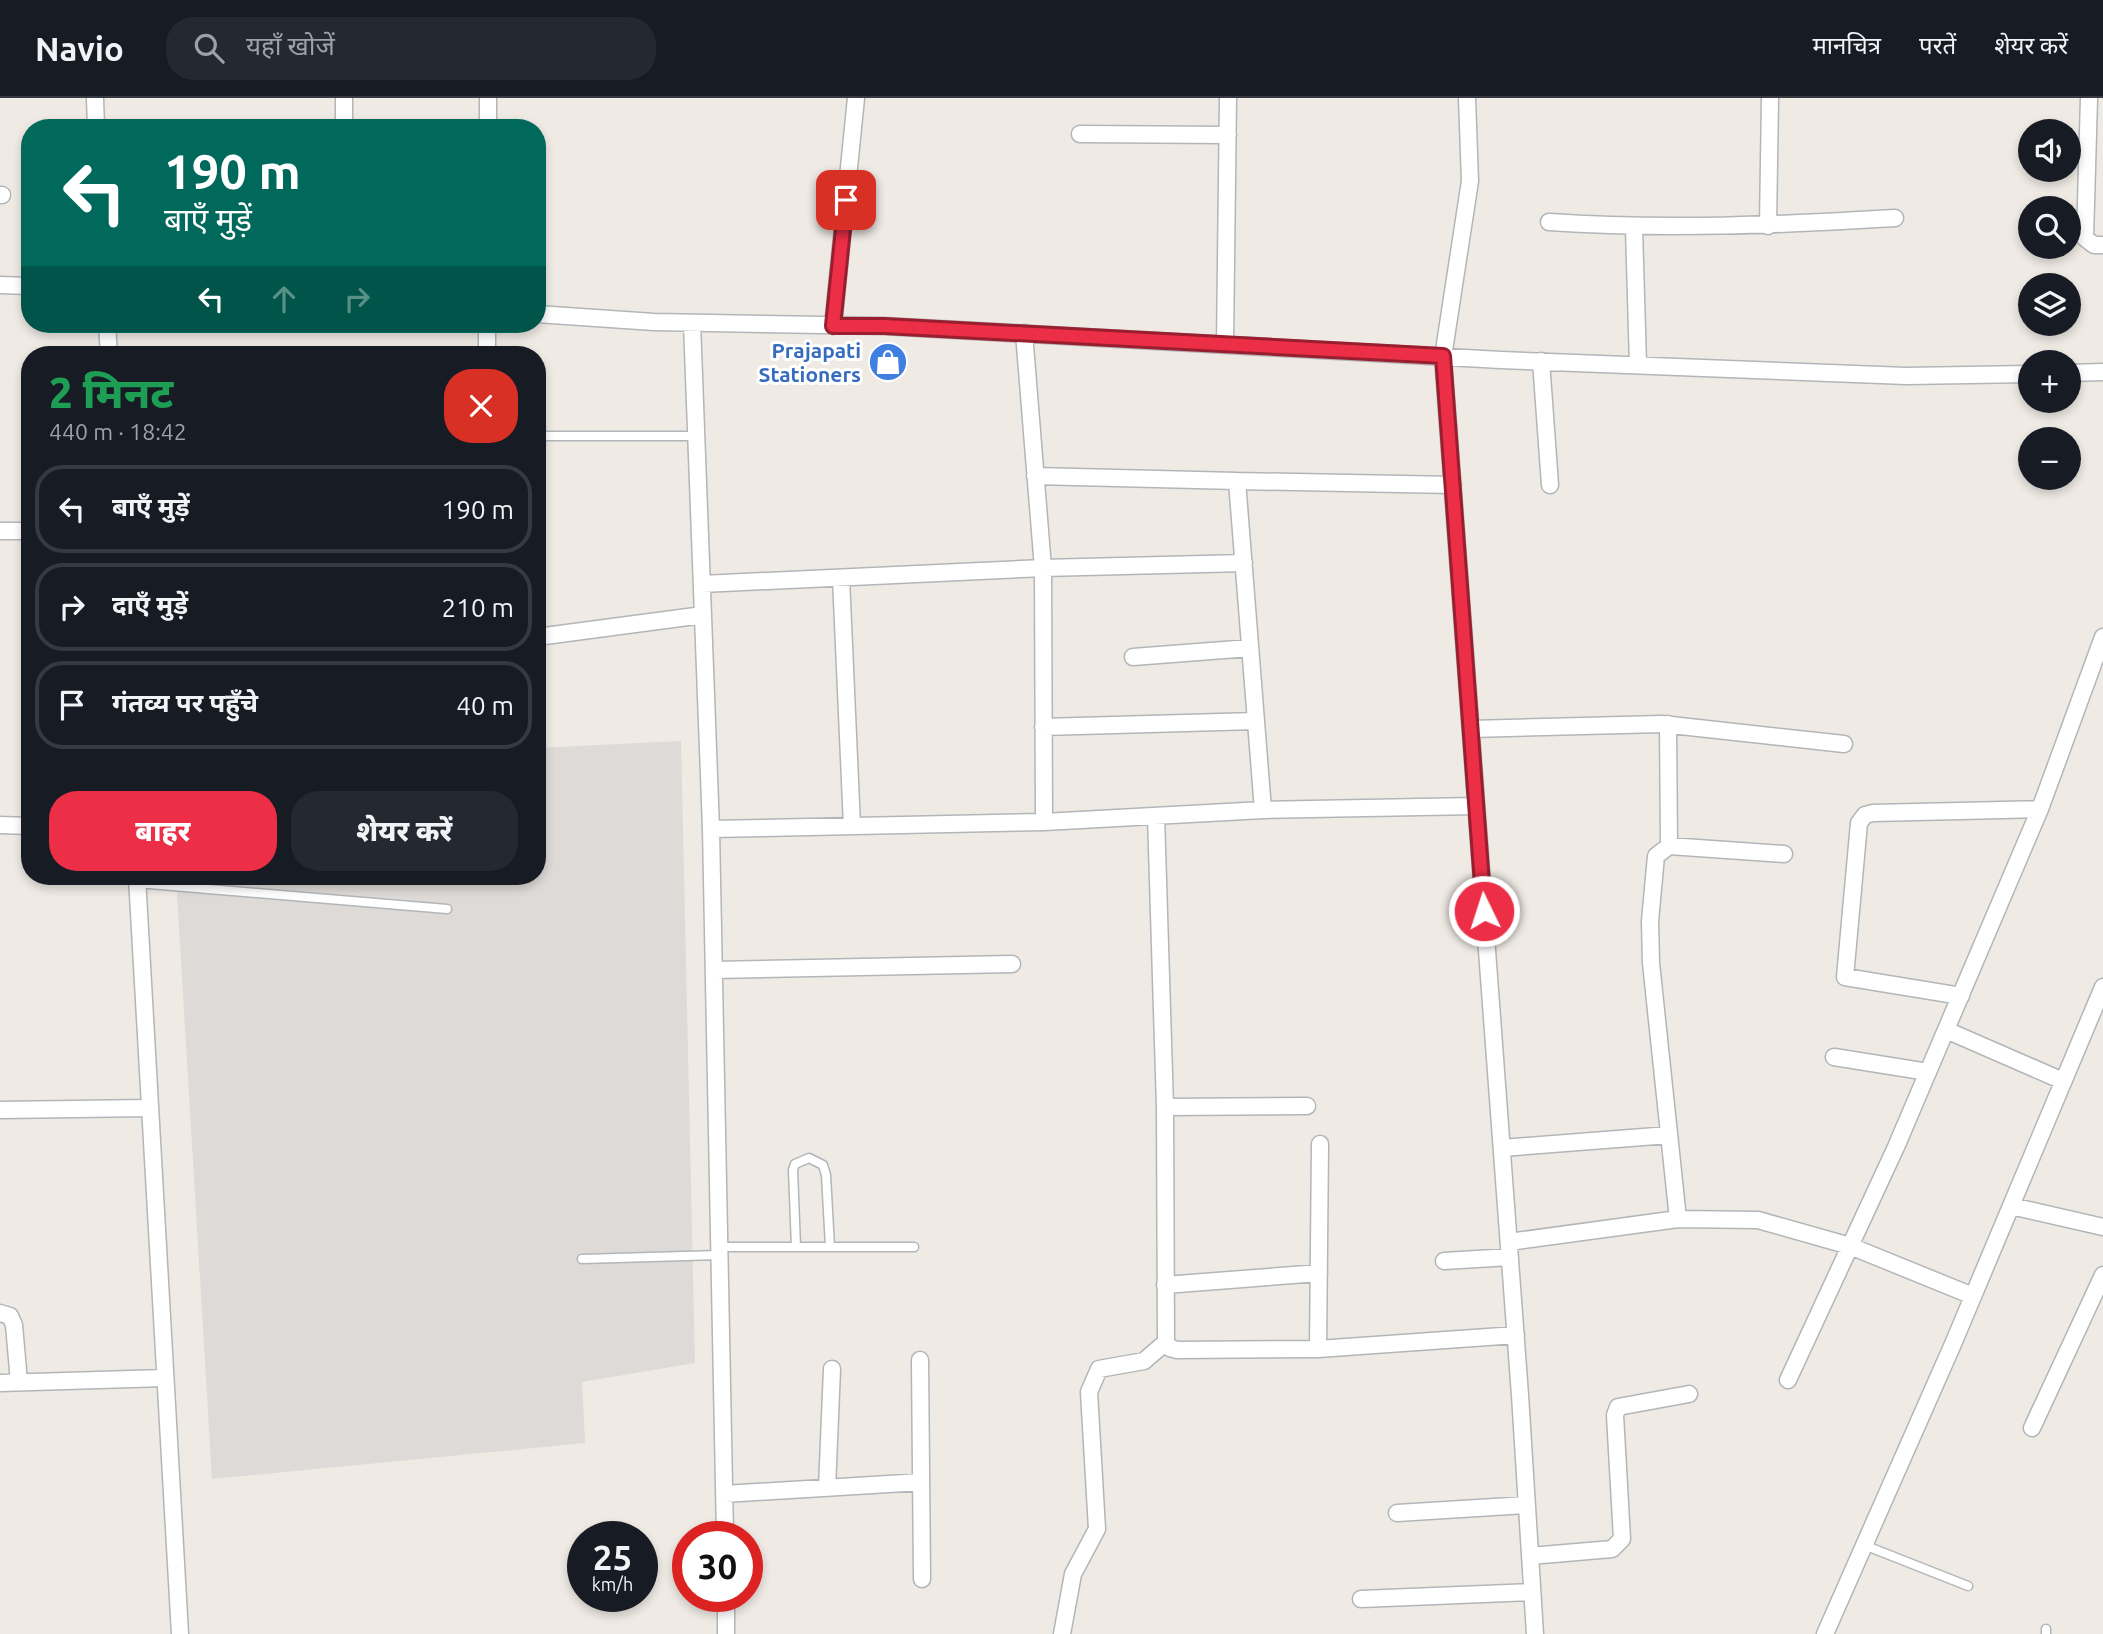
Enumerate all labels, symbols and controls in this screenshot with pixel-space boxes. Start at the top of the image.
search box [166,17,656,80]
icon: search [190,29,228,67]
text: Navio [35,30,124,67]
text: यहाँ खोजें [246,31,335,60]
text: मानचित्र [1812,32,1881,59]
text: परतें [1919,32,1956,59]
text: शेयर करें [1994,32,2068,59]
map controls [2018,119,2081,490]
button: sound [2018,119,2081,182]
text: 190 m [164,143,301,198]
icon: left [49,147,140,238]
pin [816,170,876,230]
icon: arrive [827,181,865,219]
button: search [2018,196,2081,259]
text: बाएँ मुड़ें [164,201,252,237]
button: layers [2018,273,2081,336]
icon: left [192,280,230,318]
icon: ahead [265,280,303,318]
icon: right [338,280,376,318]
place label: Prajapati Stationers [758,338,861,386]
shop icon: Prajapati Stationers [867,341,909,383]
button: + [2018,350,2081,413]
text: 2 मिनट [49,369,173,416]
button: close [444,369,518,443]
text: 440 m · 18:42 [49,419,187,444]
button: − [2018,427,2081,490]
icon: left [53,490,91,528]
text: बाएँ मुड़ें [112,492,189,521]
text: 190 m [442,495,514,524]
icon: right [53,588,91,626]
text: दाएँ मुड़ें [112,590,188,619]
text: 210 m [442,593,514,622]
icon: arrive [53,686,91,724]
text: गंतव्य पर पहुँचे [112,688,258,717]
text: 40 m [456,691,514,720]
button: बाहर [49,791,277,871]
button: शेयर करें [291,791,518,871]
position arrow [1447,874,1521,948]
speed limit sign: 30 [672,1521,763,1612]
text: 25 [593,1537,632,1577]
text: km/h [592,1574,633,1594]

